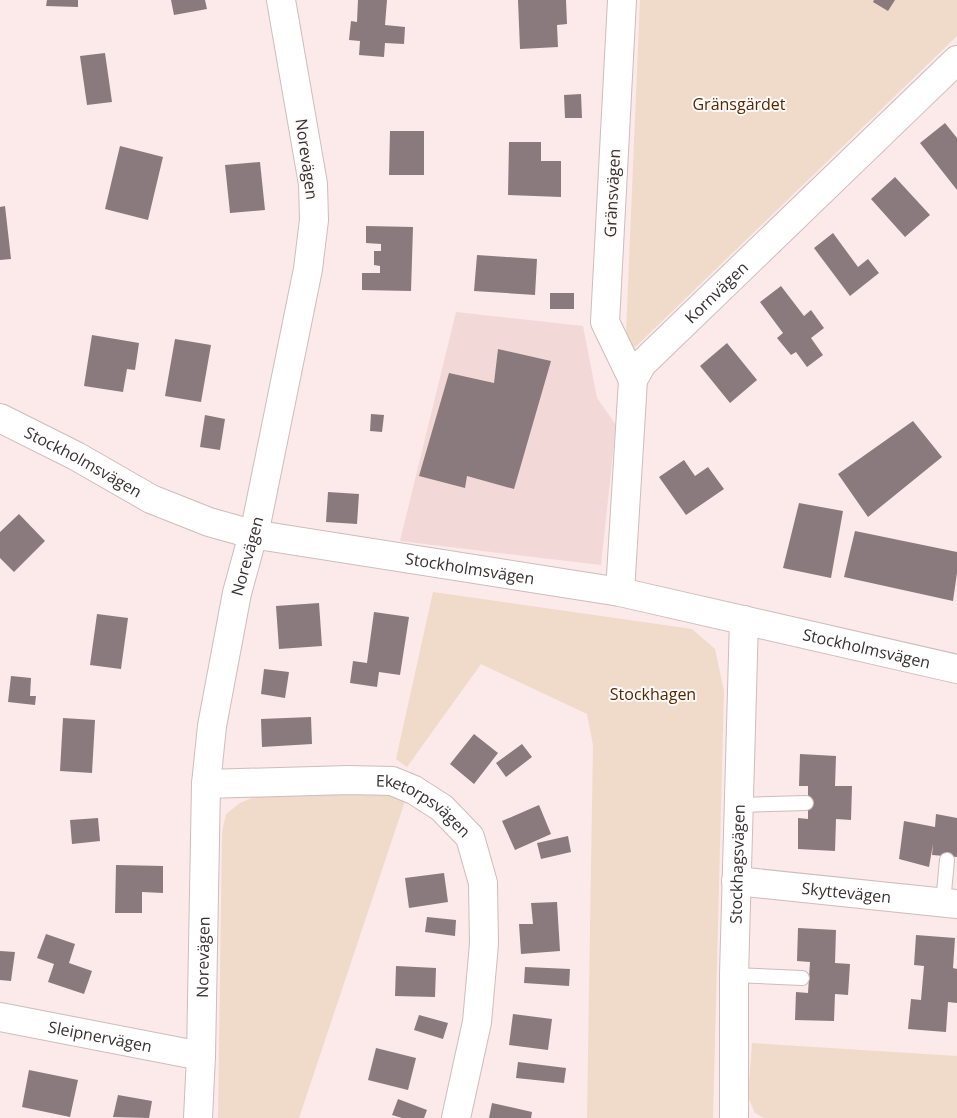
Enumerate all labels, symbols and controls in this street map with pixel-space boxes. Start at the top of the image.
park label: Gränsgärdet [692,93,786,115]
street label: Norevägen [290,117,324,201]
street label: Gränsvägen [599,148,625,238]
street label: Kornvägen [680,257,753,328]
street label: Stockholmsvägen [21,421,146,502]
street label: Norevägen [226,514,268,598]
street label: Stockholmsvägen [404,547,536,589]
street label: Stockholmsvägen [801,623,933,674]
park label: Stockhagen [610,683,696,705]
street label: Eketorpsvägen [376,770,476,842]
street label: Stockhagsvägen [724,804,750,924]
street label: Skyttevägen [801,877,892,908]
street label: Norevägen [191,916,215,998]
street label: Sleipnervägen [46,1016,154,1057]

